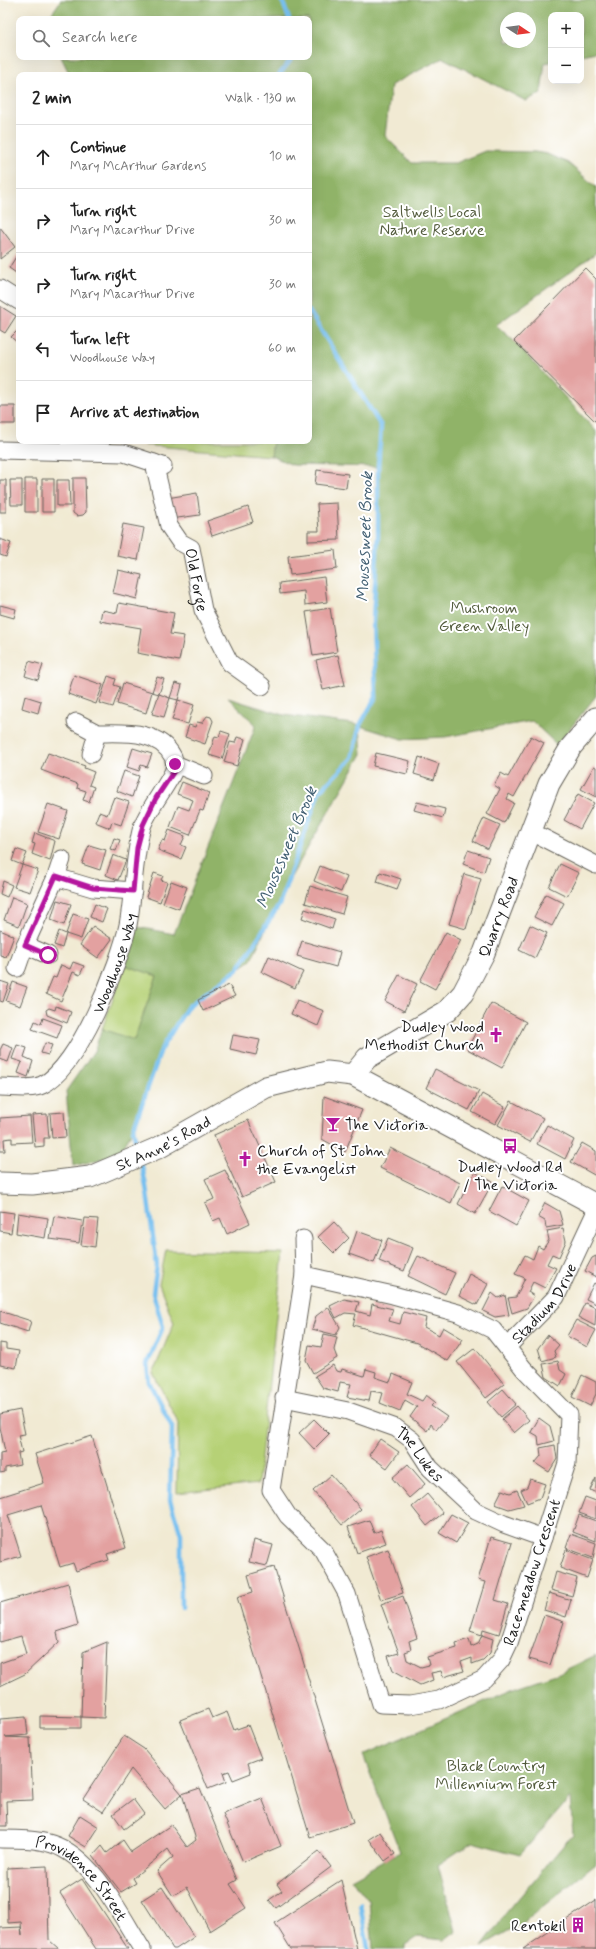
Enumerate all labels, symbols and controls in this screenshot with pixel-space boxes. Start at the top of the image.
north arrow [500,12,536,48]
map controls [548,12,584,84]
button: + [548,12,584,48]
search box [16,16,312,60]
icon: search [30,27,52,49]
text: Search here [62,28,138,48]
button: − [548,48,584,84]
text: 2 min [32,87,72,109]
text: Walk · 130 m [225,90,296,107]
text: Continue [70,138,126,158]
icon: ahead [32,146,54,168]
text: 10 m [269,148,296,165]
text: Mary McArthur Gardens [70,158,206,175]
text: Turn right [70,202,137,222]
park label: Saltwells Local Nature Reserve [379,202,485,241]
icon: right [32,210,54,232]
text: 30 m [269,212,296,229]
text: Mary Macarthur Drive [70,222,195,239]
text: Turn right [70,266,137,286]
icon: right [32,274,54,296]
text: 30 m [269,276,296,293]
text: Mary Macarthur Drive [70,286,195,303]
text: Turn left [70,330,130,350]
icon: left [32,338,54,360]
text: 60 m [268,340,296,357]
text: Woodhouse Way [70,350,155,367]
icon: arrive [32,402,54,424]
text: Arrive at destination [70,403,199,423]
water label: Mousesweet Brook [352,470,378,602]
street label: Old Forge [179,546,212,614]
park label: Mushroom Green Valley [439,598,529,637]
route end [166,755,184,773]
water label: Mousesweet Brook [251,782,323,912]
street label: Quarry Road [474,874,524,961]
street label: Woodhouse Way [88,912,142,1017]
route start [39,946,57,964]
place label: Dudley Wood Methodist Church [365,1017,484,1056]
church icon: Dudley Wood Methodist Church [487,1026,505,1044]
street label: St Anne's Road [113,1111,215,1177]
bar icon: The Victoria [324,1115,342,1133]
place label: The Victoria [345,1115,428,1136]
bus stop icon: Dudley Wood Rd / The Victoria [501,1137,519,1155]
place label: Church of St John the Evangelist [257,1141,386,1181]
church icon: Church of St John the Evangelist [236,1150,254,1168]
place label: Dudley Wood Rd / The Victoria [458,1157,562,1196]
street label: Stadium Drive [507,1260,582,1349]
street label: The Lukes [391,1422,448,1488]
street label: Racemeadow Crescent [499,1496,566,1648]
park label: Black Country Millennium Forest [435,1756,557,1795]
street label: Providence Street [34,1832,132,1925]
place label: Rentokil [511,1916,566,1937]
building icon: Rentokil [569,1916,587,1934]

